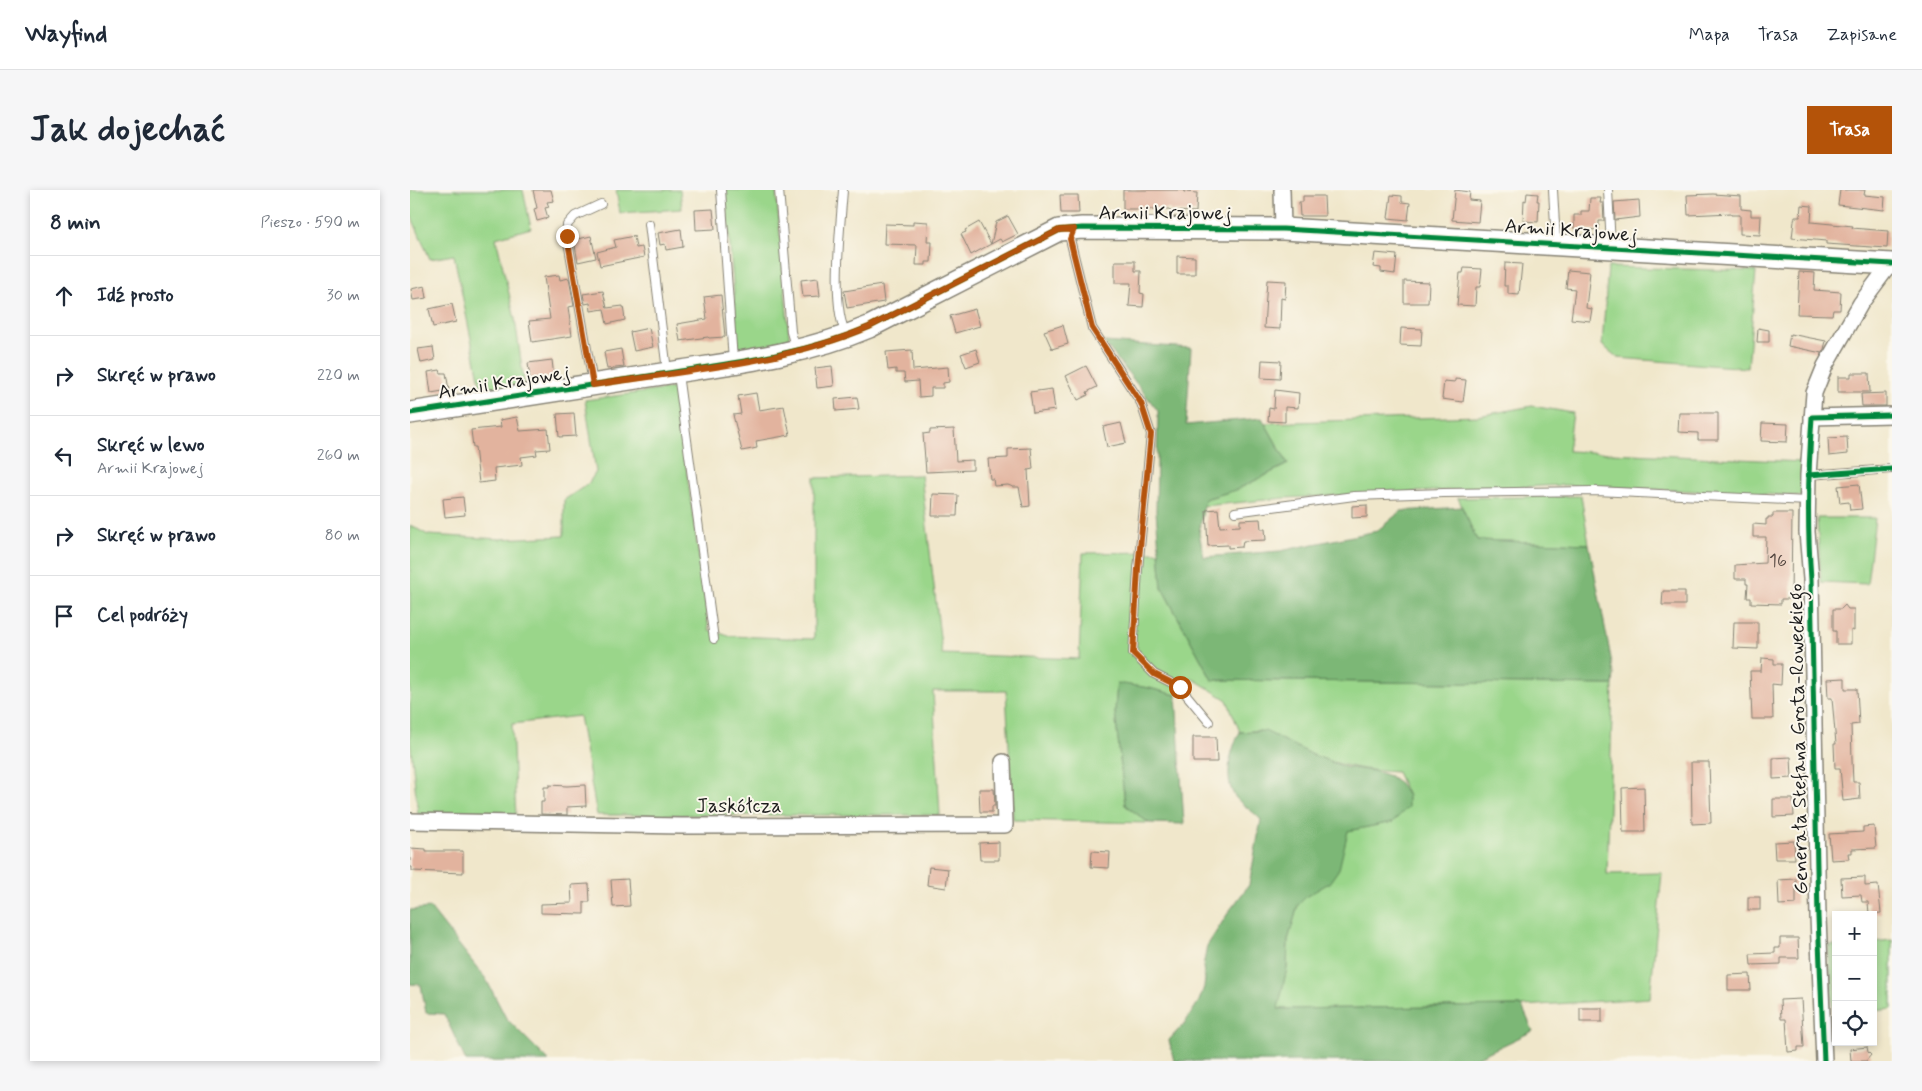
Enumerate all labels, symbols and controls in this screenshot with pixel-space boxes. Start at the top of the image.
text: Wayfind [25,19,107,50]
text: Mapa [1689,23,1730,47]
text: Trasa [1758,23,1798,47]
text: Zapisane [1826,23,1897,47]
button: Trasa [1807,106,1892,154]
text: Jak dojechać [30,107,225,153]
street label: Armii Krajowej [1098,200,1232,227]
text: 8 min [50,209,101,237]
text: Pieszo · 590 m [261,212,360,233]
street label: Armii Krajowej [1504,213,1638,249]
route end [556,225,579,248]
icon: ahead [50,282,78,310]
text: Idź prosto [97,283,174,308]
text: 30 m [327,285,360,306]
street label: Armii Krajowej [436,359,572,407]
icon: right [50,362,78,390]
text: Skręć w prawo [97,363,216,388]
text: 220 m [317,365,360,386]
text: Skręć w lewo [97,433,205,458]
icon: left [50,442,78,470]
text: 260 m [317,445,360,466]
text: Armii Krajowej [97,458,204,479]
icon: right [50,522,78,550]
text: Skręć w prawo [97,523,216,548]
text: 80 m [325,525,360,546]
house number: 16 [1769,549,1787,573]
street label: Generała Stefana Grota-Roweckiego [1783,583,1817,895]
icon: arrive [50,602,78,630]
text: Cel podróży [97,603,188,628]
route start [1169,676,1192,699]
street label: Jaskółcza [696,793,782,820]
map controls [1832,911,1877,1046]
button: + [1832,911,1877,956]
button: − [1832,956,1877,1001]
button: locate [1832,1001,1877,1046]

